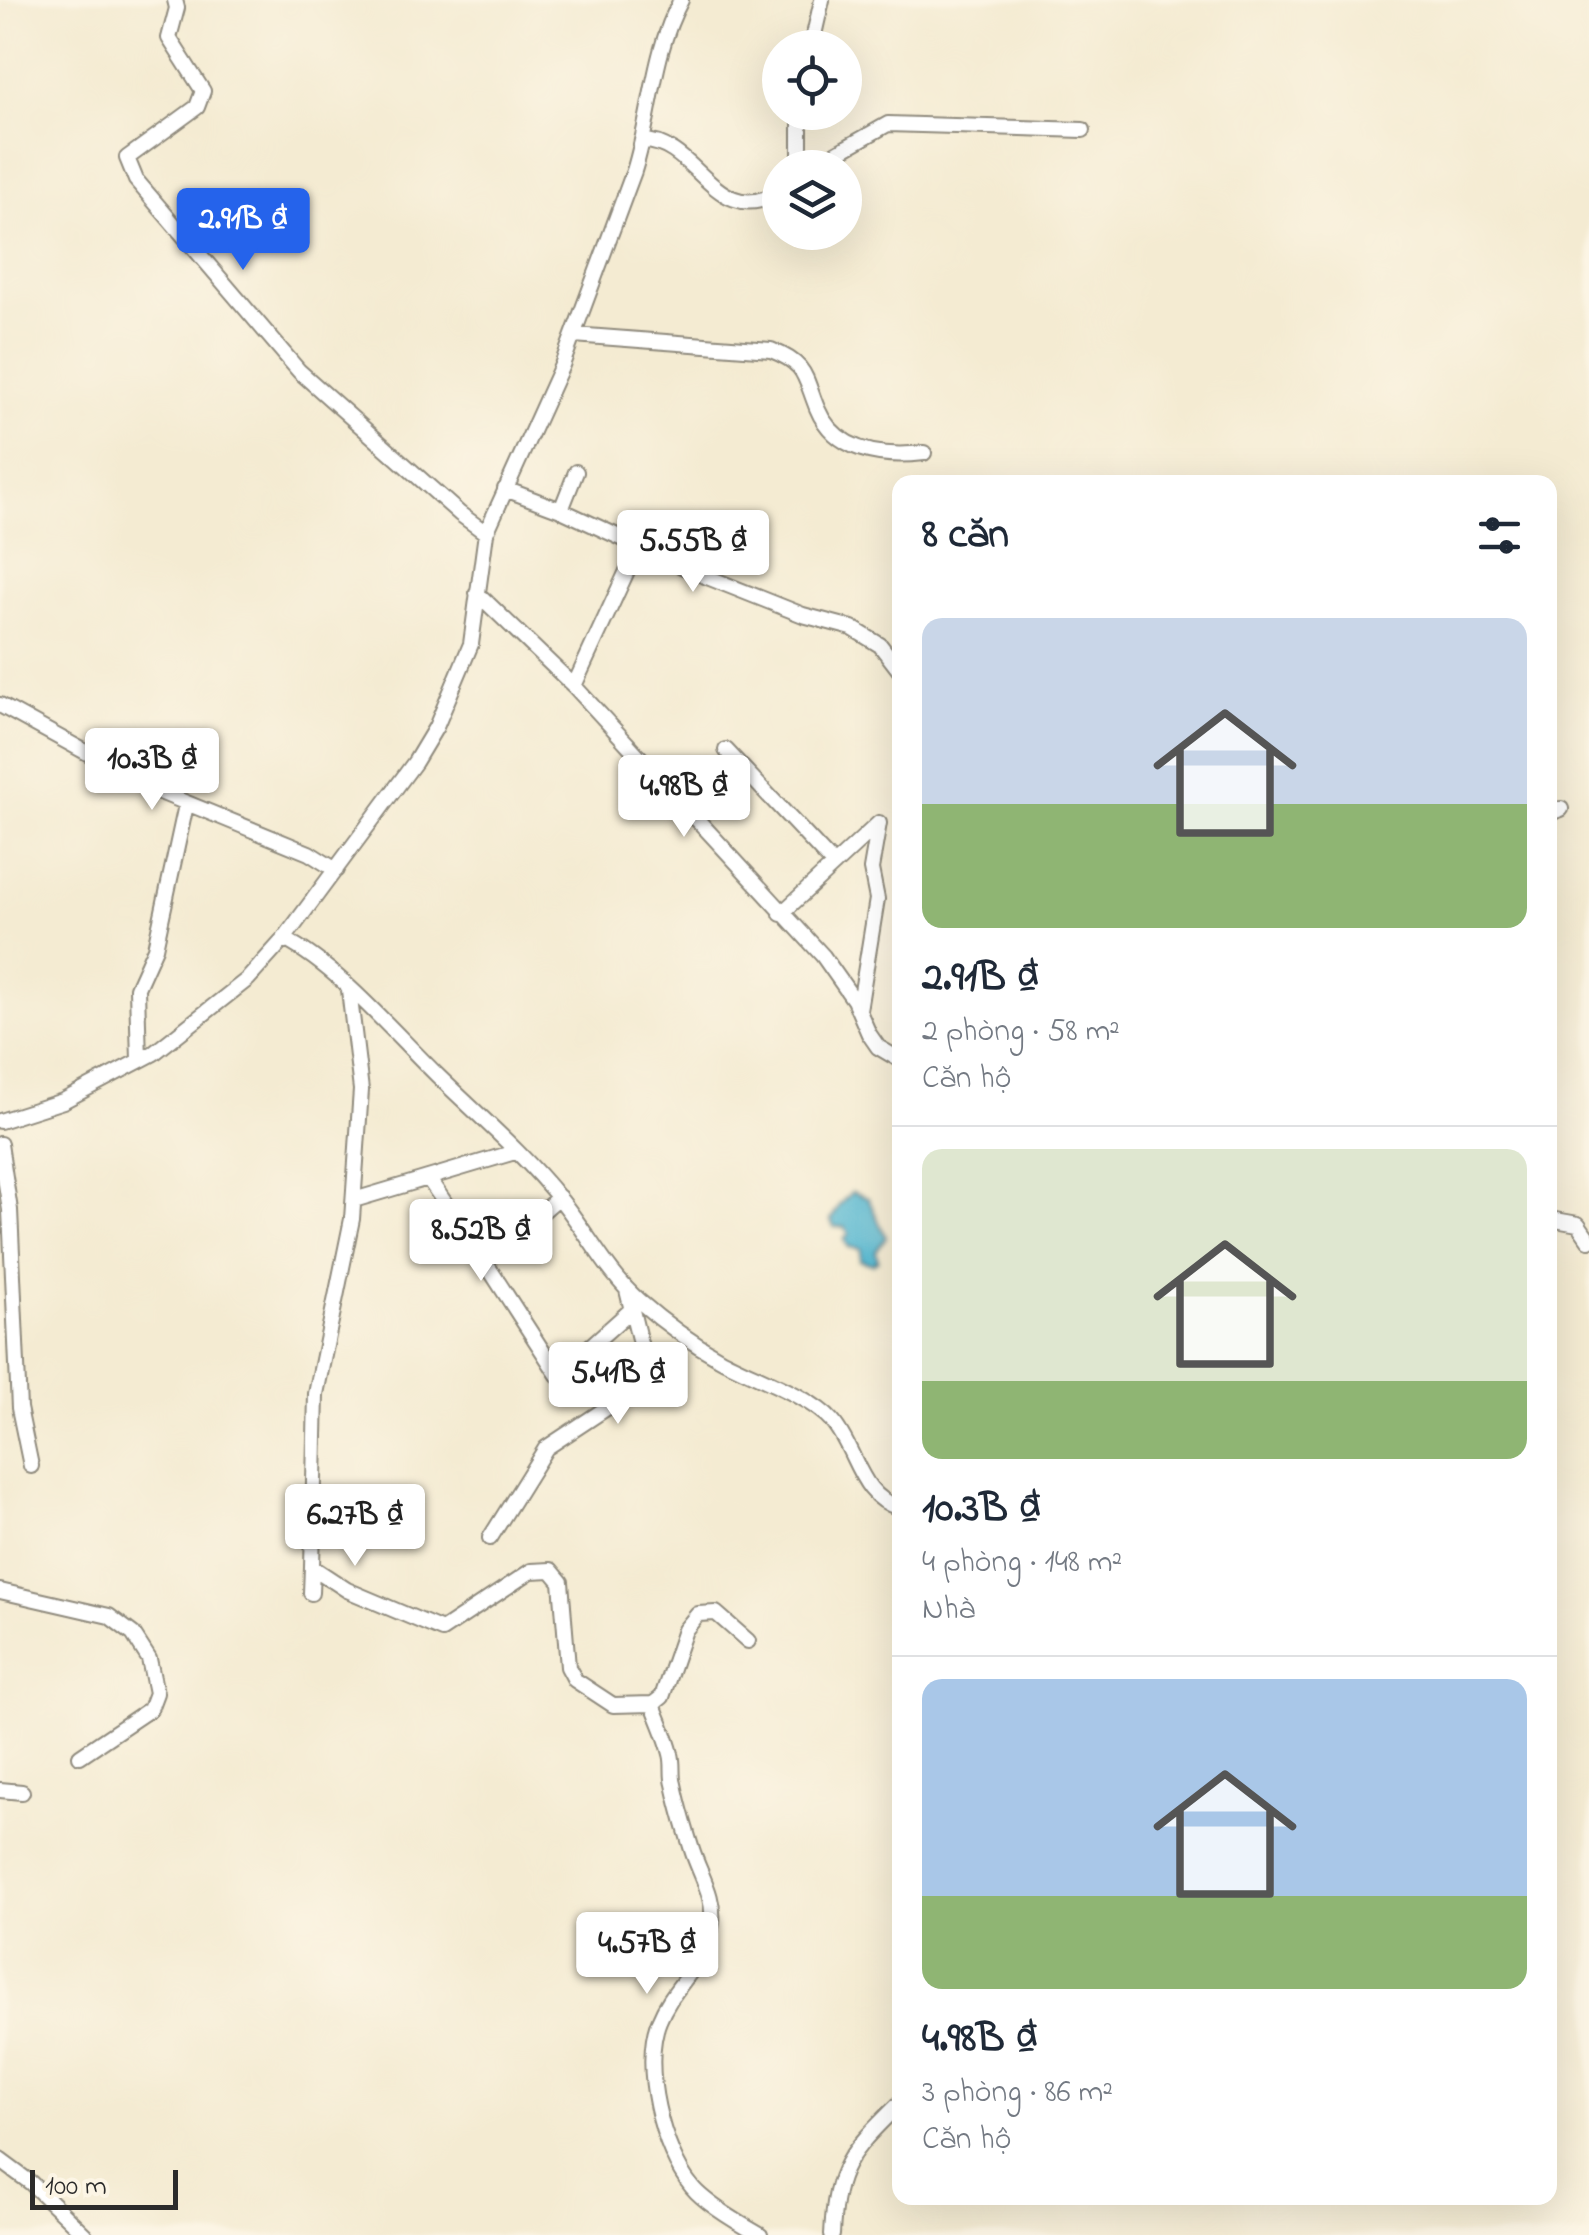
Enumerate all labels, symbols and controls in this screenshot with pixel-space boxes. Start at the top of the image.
map controls [762,30,862,250]
button: locate [762,30,862,130]
button: layers [762,150,862,250]
pin: 2.91B ₫ [151,188,335,273]
text: 2.91B ₫ [199,197,287,244]
text: 8 căn [922,505,1009,566]
icon: filters [1472,508,1527,563]
pin: 5.55B ₫ [601,510,785,595]
text: 5.55B ₫ [639,519,747,566]
icon: home [1135,683,1315,863]
pin: 10.3B ₫ [60,728,244,813]
text: 10.3B ₫ [107,737,197,784]
pin: 4.98B ₫ [592,755,776,840]
text: 4.98B ₫ [640,764,728,811]
text: 2.91B ₫ [922,948,1038,1009]
text: 2 phòng · 58 m² [922,1009,1120,1056]
text: Căn hộ [922,1056,1010,1103]
pin: 8.52B ₫ [389,1199,573,1284]
text: 8.52B ₫ [431,1208,531,1255]
icon: home [1135,1214,1315,1394]
pin: 5.41B ₫ [526,1342,710,1427]
text: 5.41B ₫ [571,1351,665,1398]
text: 10.3B ₫ [922,1479,1040,1540]
pin: 6.27B ₫ [263,1484,447,1569]
text: 6.27B ₫ [307,1493,403,1540]
text: 4 phòng · 148 m² [922,1540,1122,1587]
text: Nhà [922,1587,975,1634]
icon: home [1135,1744,1315,1924]
pin: 4.57B ₫ [555,1912,739,1997]
text: 4.57B ₫ [598,1921,696,1968]
text: 4.98B ₫ [922,2009,1037,2070]
text: 3 phòng · 86 m² [922,2070,1113,2117]
text: Căn hộ [922,2117,1010,2164]
scale bar [30,2165,178,2210]
text: 100 m [45,2167,107,2208]

